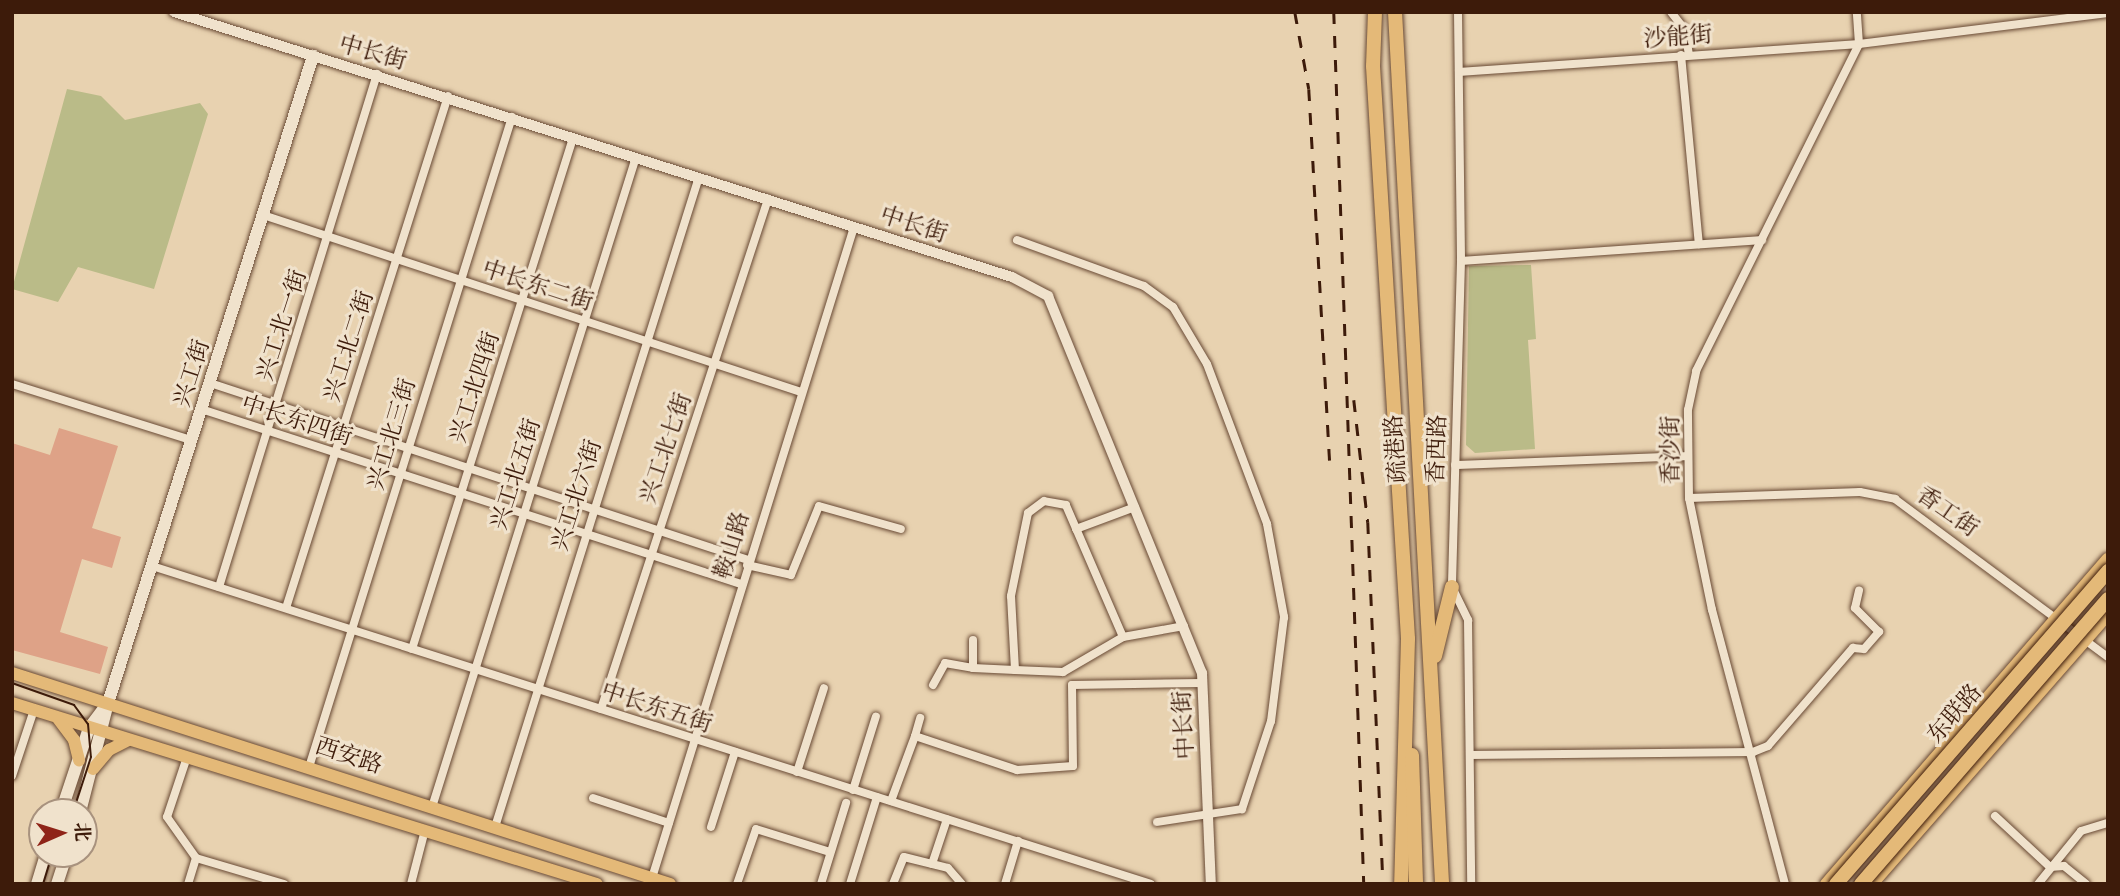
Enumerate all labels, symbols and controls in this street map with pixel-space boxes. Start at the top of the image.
street label: 沙能街 [1643,20,1713,52]
street label: 中长街 [336,29,410,75]
street label: 中长街 [877,200,951,248]
street label: 中长东二街 [479,254,597,316]
street label: 兴工北一街 [250,266,312,384]
street label: 兴工北二街 [317,287,379,405]
street label: 兴工北四街 [443,328,505,446]
street label: 兴工街 [167,336,215,410]
street label: 兴工北三街 [361,375,421,493]
street label: 中长东四街 [238,389,356,451]
street label: 兴工北七街 [633,389,697,507]
street label: 疏港路 [1379,414,1411,484]
street label: 香西路 [1421,414,1451,484]
street label: 兴工北五街 [484,415,546,533]
street label: 香沙街 [1656,416,1684,484]
street label: 兴工北六街 [545,436,607,554]
street label: 香工街 [1912,480,1984,542]
street label: 鞍山路 [708,508,754,582]
street label: 中长东五街 [598,676,716,738]
street label: 东联路 [1921,678,1987,748]
street label: 中长街 [1167,690,1199,760]
street label: 西安路 [312,731,386,779]
north arrow [28,798,98,868]
text: 北 [69,822,95,842]

